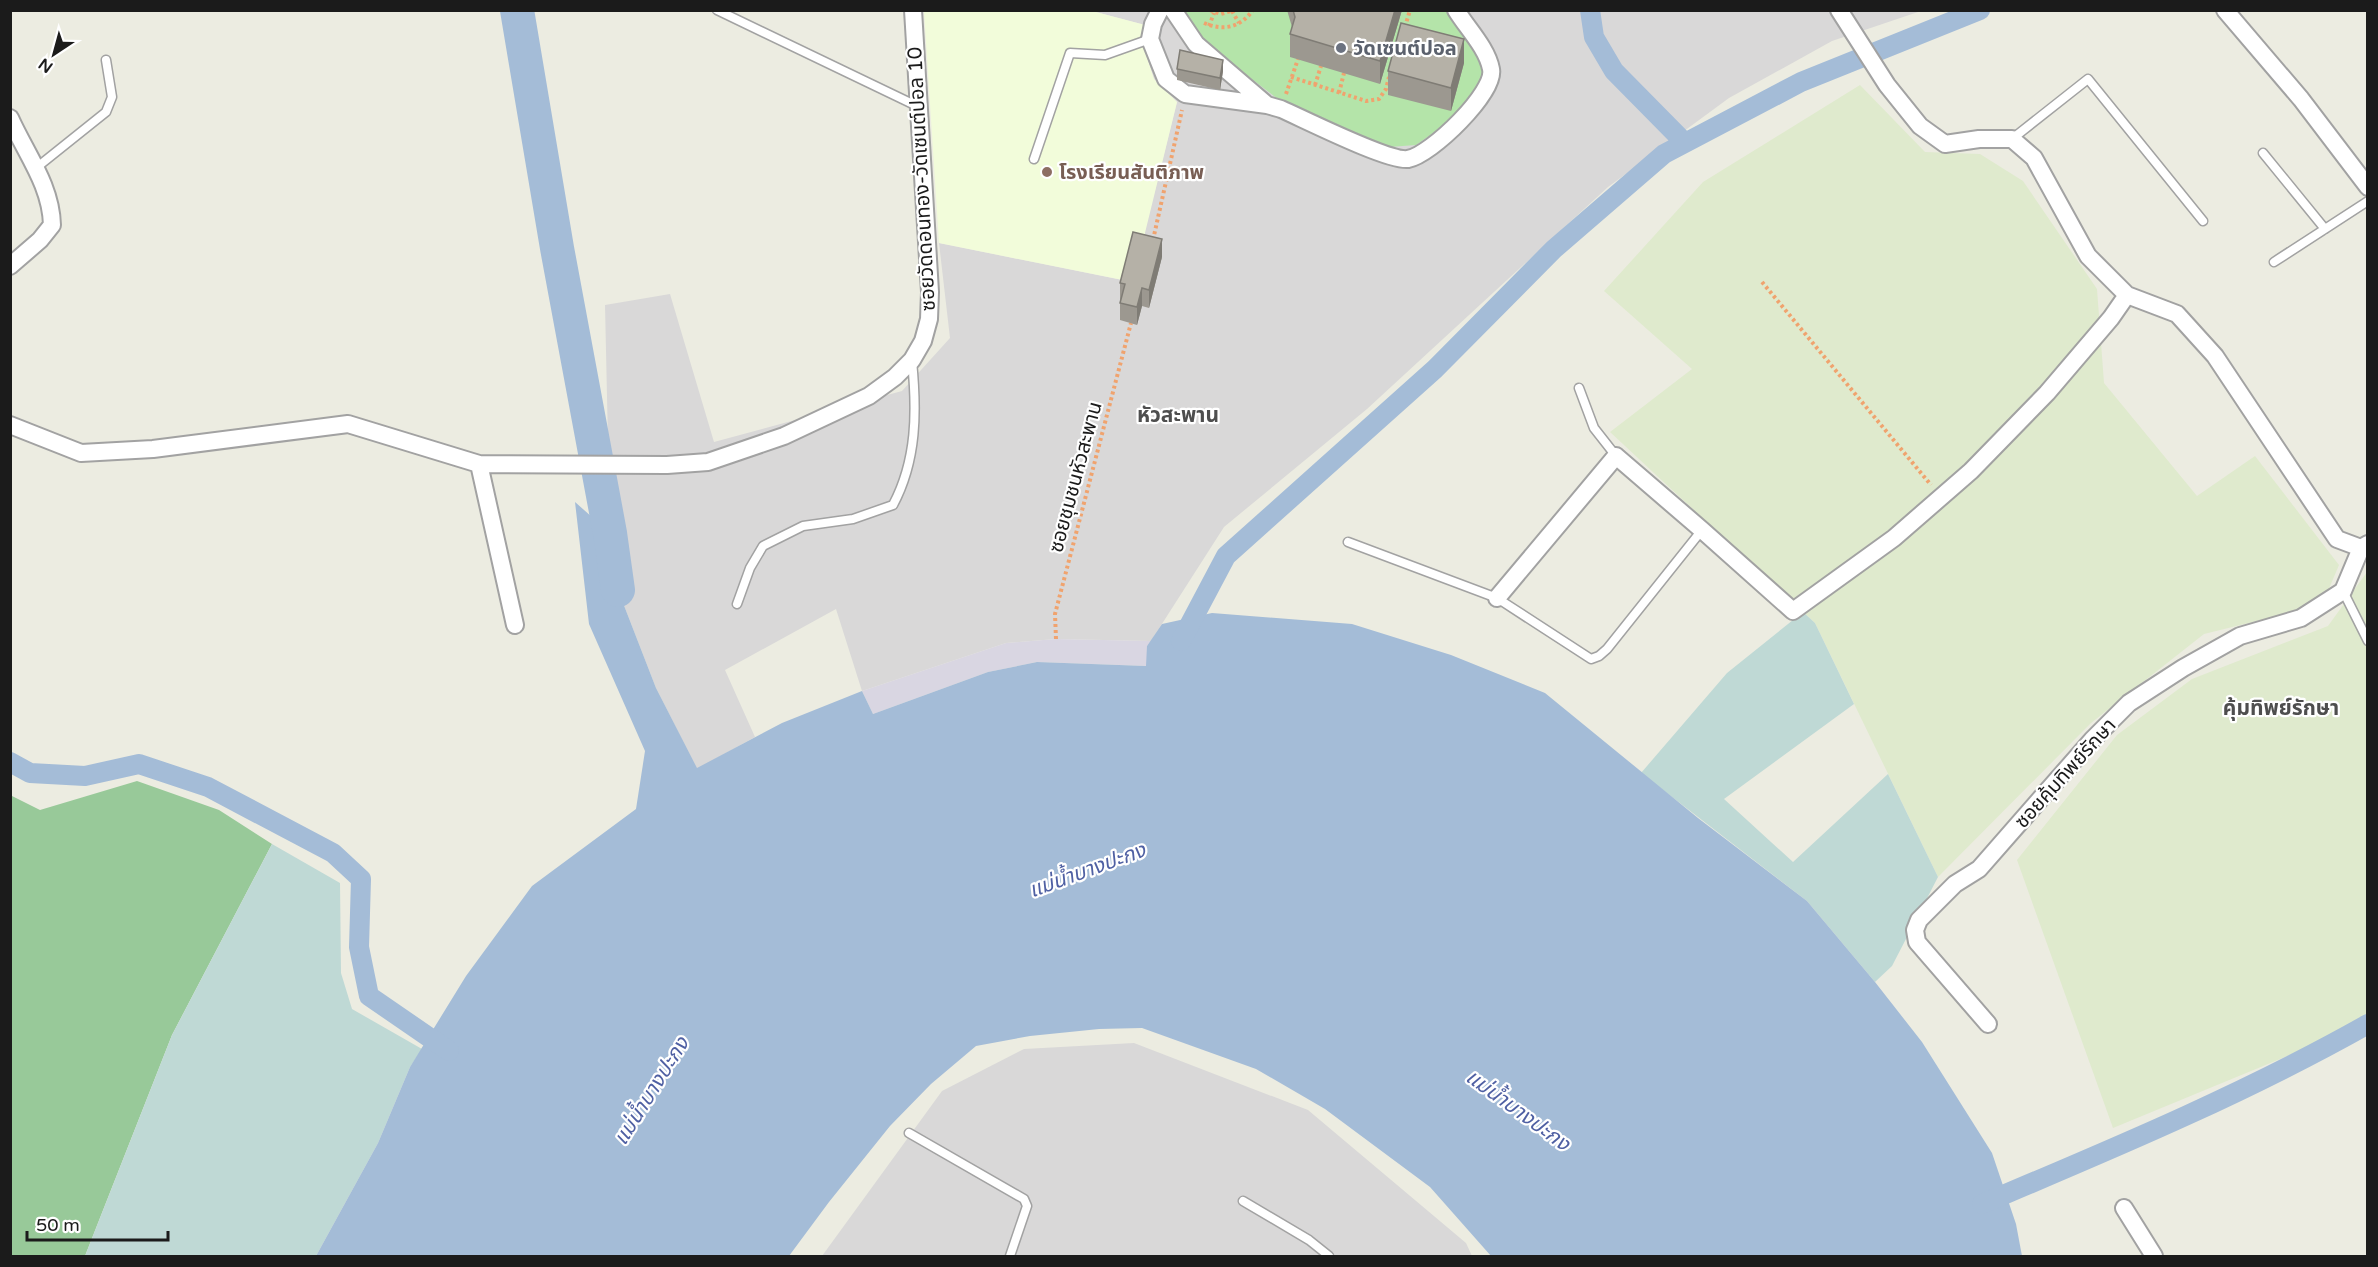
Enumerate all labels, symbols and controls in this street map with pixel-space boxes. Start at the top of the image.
north arrow [24,24,84,84]
place label: วัดเซนต์ปอล [1353,37,1457,61]
marker: วัดเซนต์ปอล [1334,41,1348,55]
street label: ซอยวัดดอนทอง-วัดเซนต์ปอล 10 [903,46,941,312]
text: N [35,53,57,77]
place label: โรงเรียนสันติภาพ [1059,161,1204,185]
marker: โรงเรียนสันติภาพ [1040,165,1054,179]
street label: ซอยชุมชนหัวสะพาน [1044,399,1108,555]
district label: หัวสะพาน [1137,403,1219,428]
district label: คุ้มทิพย์รักษา [2223,696,2339,721]
street label: ซอยคุ้มทิพย์รักษา [2010,714,2121,834]
water label: แม่น้ำบางปะกง [1024,834,1151,903]
water label: แม่น้ำบางปะกง [606,1030,695,1150]
water label: แม่น้ำบางปะกง [1461,1062,1578,1157]
scale bar [27,1204,168,1242]
text: 50 m [36,1214,80,1236]

